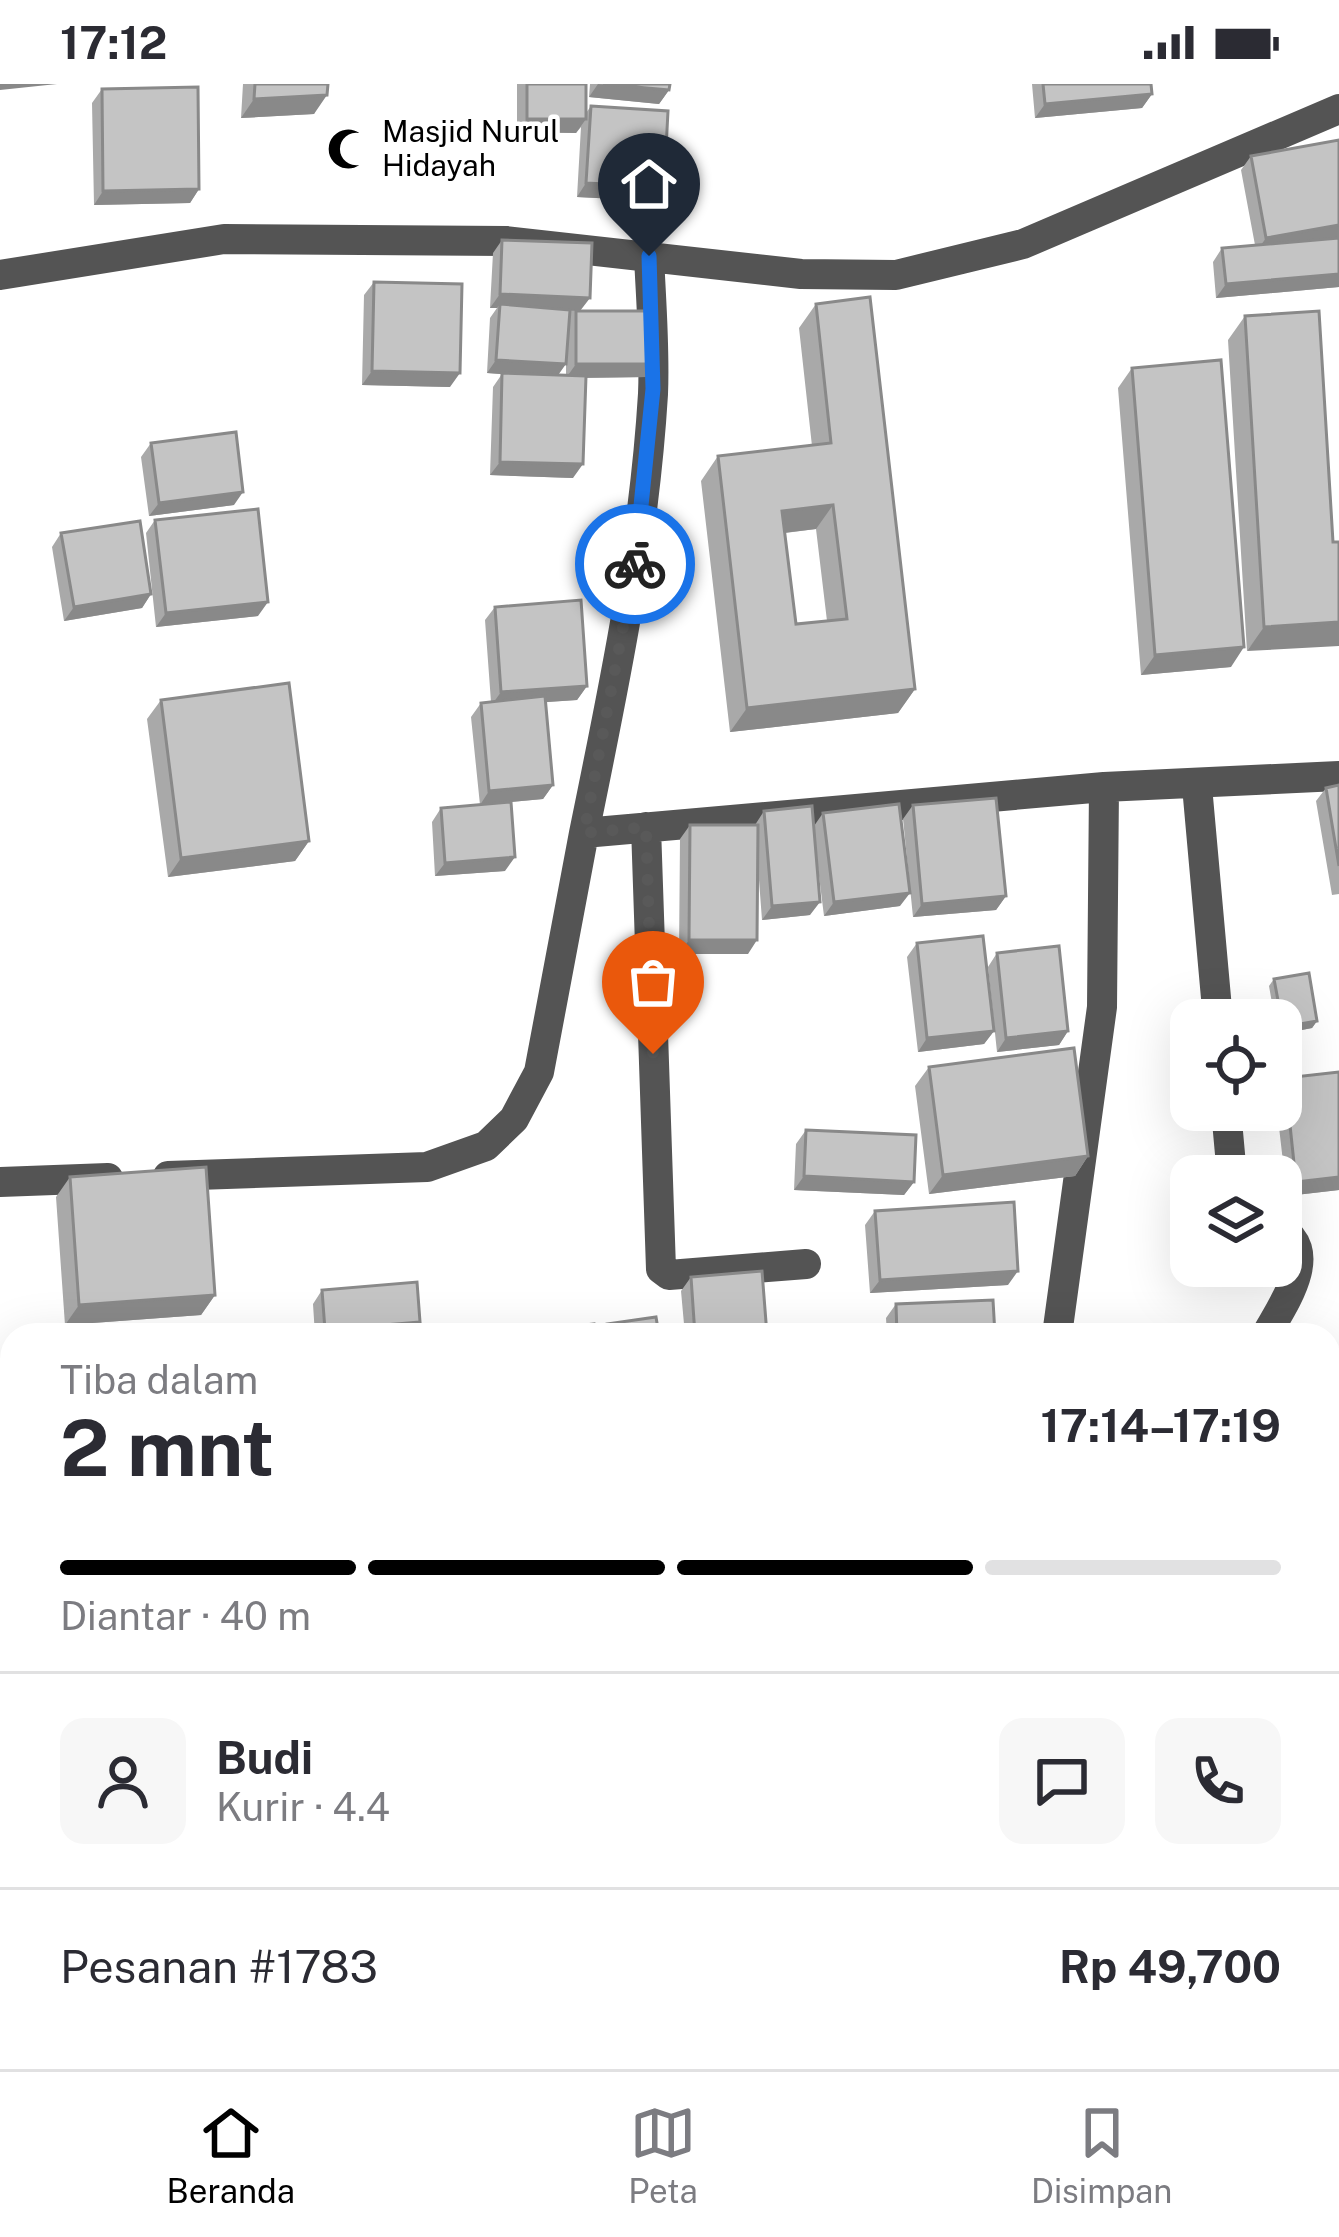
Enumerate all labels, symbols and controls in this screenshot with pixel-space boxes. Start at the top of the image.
text: 17:12 [60,16,167,69]
place label: Masjid Nurul Hidayah [382,113,559,183]
mosque icon: Masjid Nurul Hidayah [325,126,371,172]
pin [598,133,700,256]
icon: home [616,151,682,217]
courier [575,504,695,624]
icon: bike [602,531,668,597]
pin [602,931,704,1054]
icon: bag [620,949,686,1015]
map controls [1170,999,1302,1287]
button: locate [1170,999,1302,1131]
button: layers [1170,1155,1302,1287]
text: Tiba dalam [60,1357,258,1403]
text: 17:14–17:19 [1041,1399,1281,1452]
text: 2 mnt [60,1402,274,1494]
text: Diantar · 40 m [60,1593,311,1639]
button: person [60,1718,186,1844]
button: chat [999,1718,1125,1844]
button: phone [1155,1718,1281,1844]
text: Budi [216,1731,313,1784]
text: Kurir · 4.4 [216,1784,390,1830]
text: Pesanan #1783 [60,1940,378,1993]
text: Rp 49,700 [1059,1940,1281,1993]
tab: Beranda [167,2100,295,2210]
tab: Peta [628,2100,698,2210]
tab: Disimpan [1031,2100,1172,2210]

